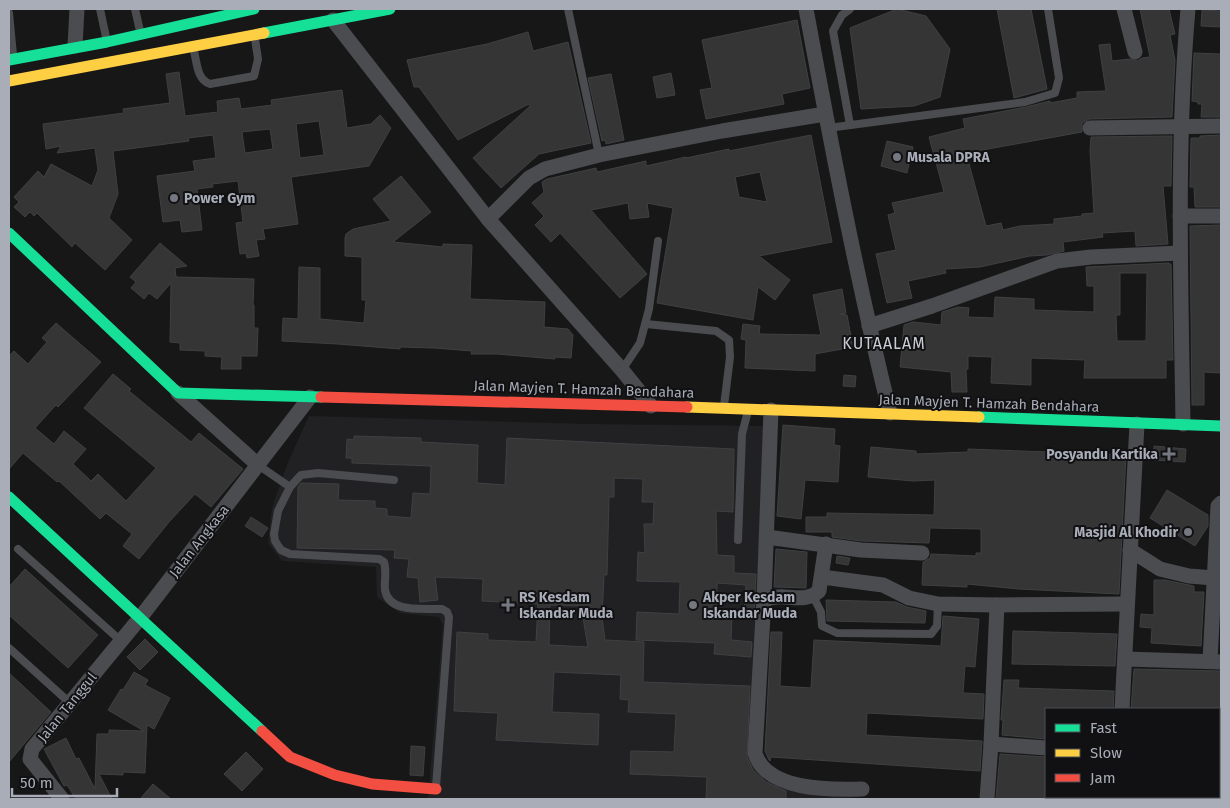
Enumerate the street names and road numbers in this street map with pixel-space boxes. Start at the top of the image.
street label: Jalan Mayjen T. Hamzah Bendahara [473,377,695,402]
street label: Jalan Mayjen T. Hamzah Bendahara [878,391,1100,416]
street label: Jalan Angkasa [166,502,233,581]
street label: Jalan Tanggul [34,669,101,745]

